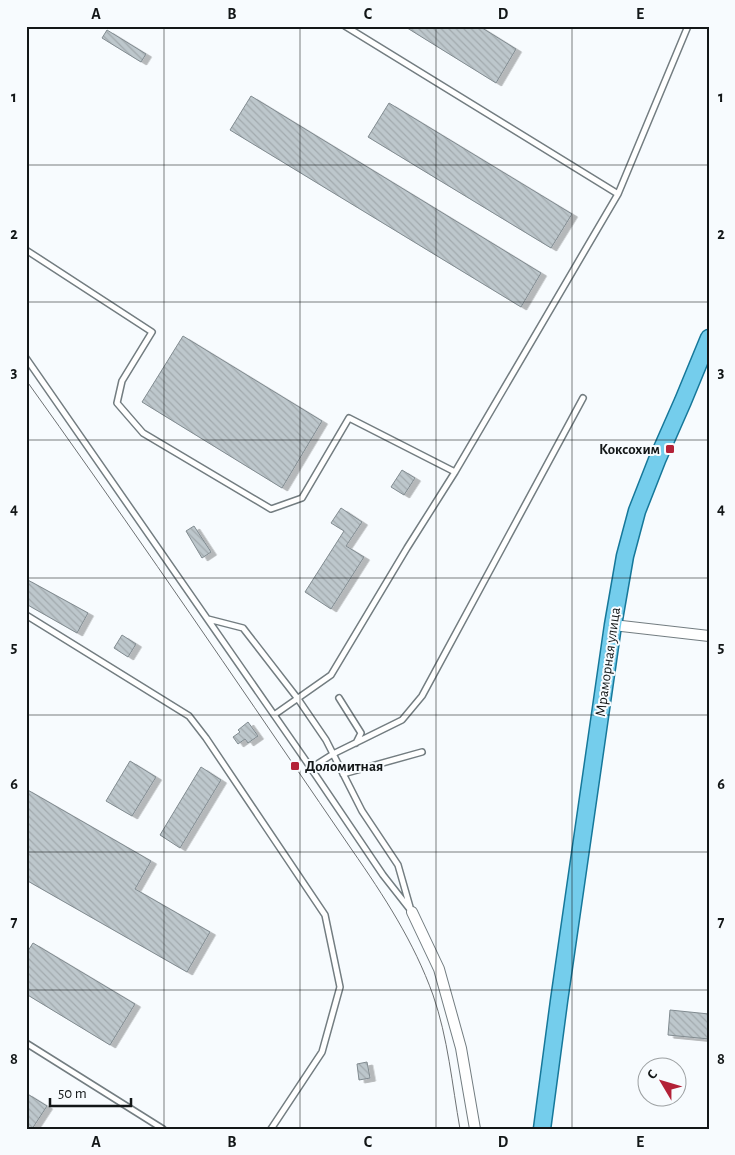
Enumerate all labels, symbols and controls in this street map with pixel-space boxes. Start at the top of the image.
text: A [91,6,101,22]
text: B [227,6,237,22]
text: C [364,6,373,22]
text: D [498,6,509,22]
text: E [636,6,644,22]
text: 1 [11,89,17,105]
text: 1 [718,89,724,105]
text: 2 [10,226,18,242]
text: 2 [717,226,725,242]
text: 3 [11,364,18,380]
text: 3 [718,364,725,380]
place label: Коксохим [599,442,660,457]
marker: Коксохим [664,443,676,455]
text: 4 [10,501,18,517]
text: 4 [717,501,725,517]
street label: Мраморная улица [593,606,623,718]
text: 5 [11,639,18,655]
text: 5 [718,639,725,655]
place label: Доломитная [305,759,383,774]
marker: Доломитная [289,760,301,772]
text: 6 [10,776,18,792]
text: 6 [717,776,725,792]
text: 7 [11,914,18,930]
text: 7 [718,914,725,930]
text: 8 [10,1051,18,1067]
text: 8 [717,1051,725,1067]
north arrow [638,1058,688,1108]
text: С [645,1067,661,1082]
scale bar [50,1075,131,1107]
text: 50 m [58,1086,87,1101]
text: A [91,1134,101,1150]
text: B [227,1134,237,1150]
text: C [364,1134,373,1150]
text: D [498,1134,509,1150]
text: E [636,1134,644,1150]

